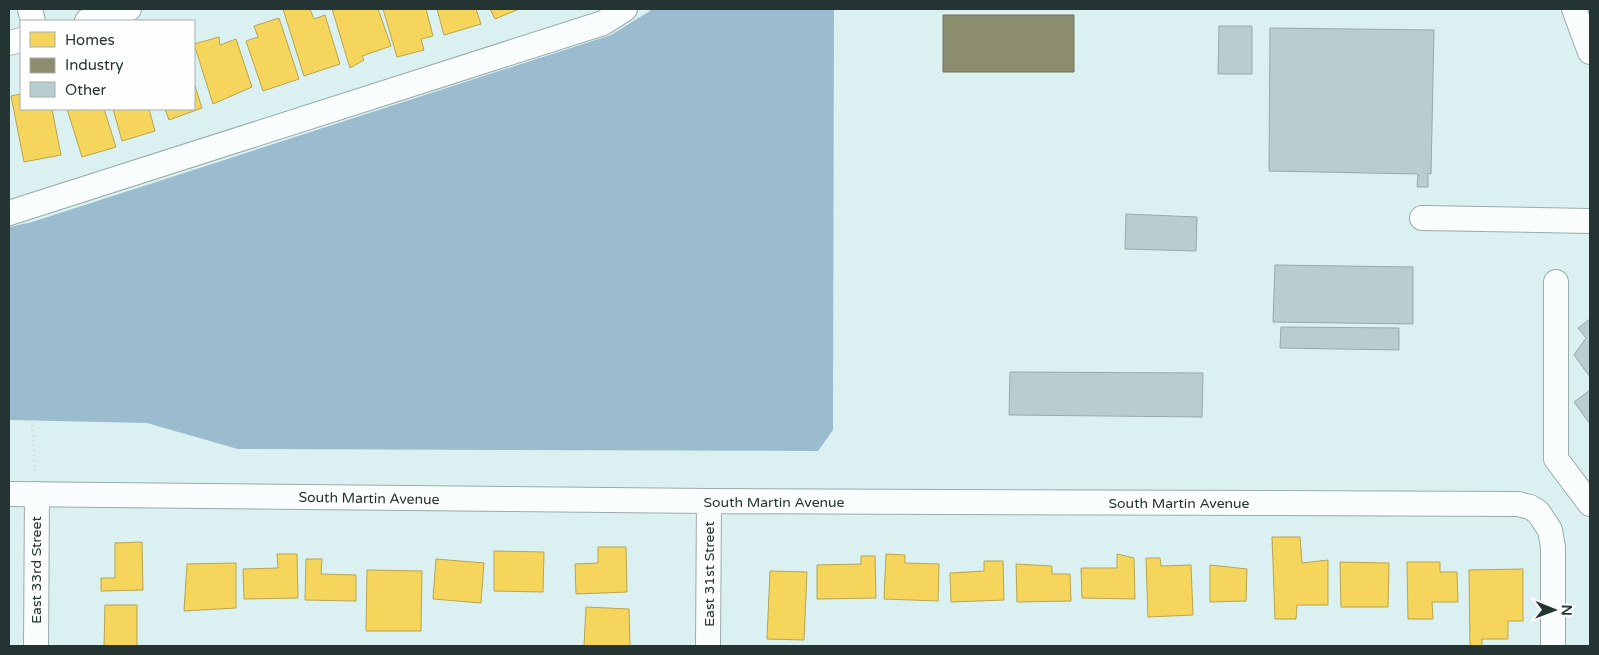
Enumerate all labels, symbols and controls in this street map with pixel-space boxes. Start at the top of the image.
legend [20,20,195,110]
text: Homes [65,31,115,49]
text: Industry [65,56,124,74]
text: Other [65,81,107,99]
street label: South Martin Avenue [298,489,440,508]
street label: South Martin Avenue [703,494,845,511]
street label: South Martin Avenue [1108,495,1250,512]
street label: East 33rd Street [28,516,45,624]
street label: East 31st Street [701,521,718,627]
north arrow [1529,585,1579,635]
text: N [1558,604,1575,616]

